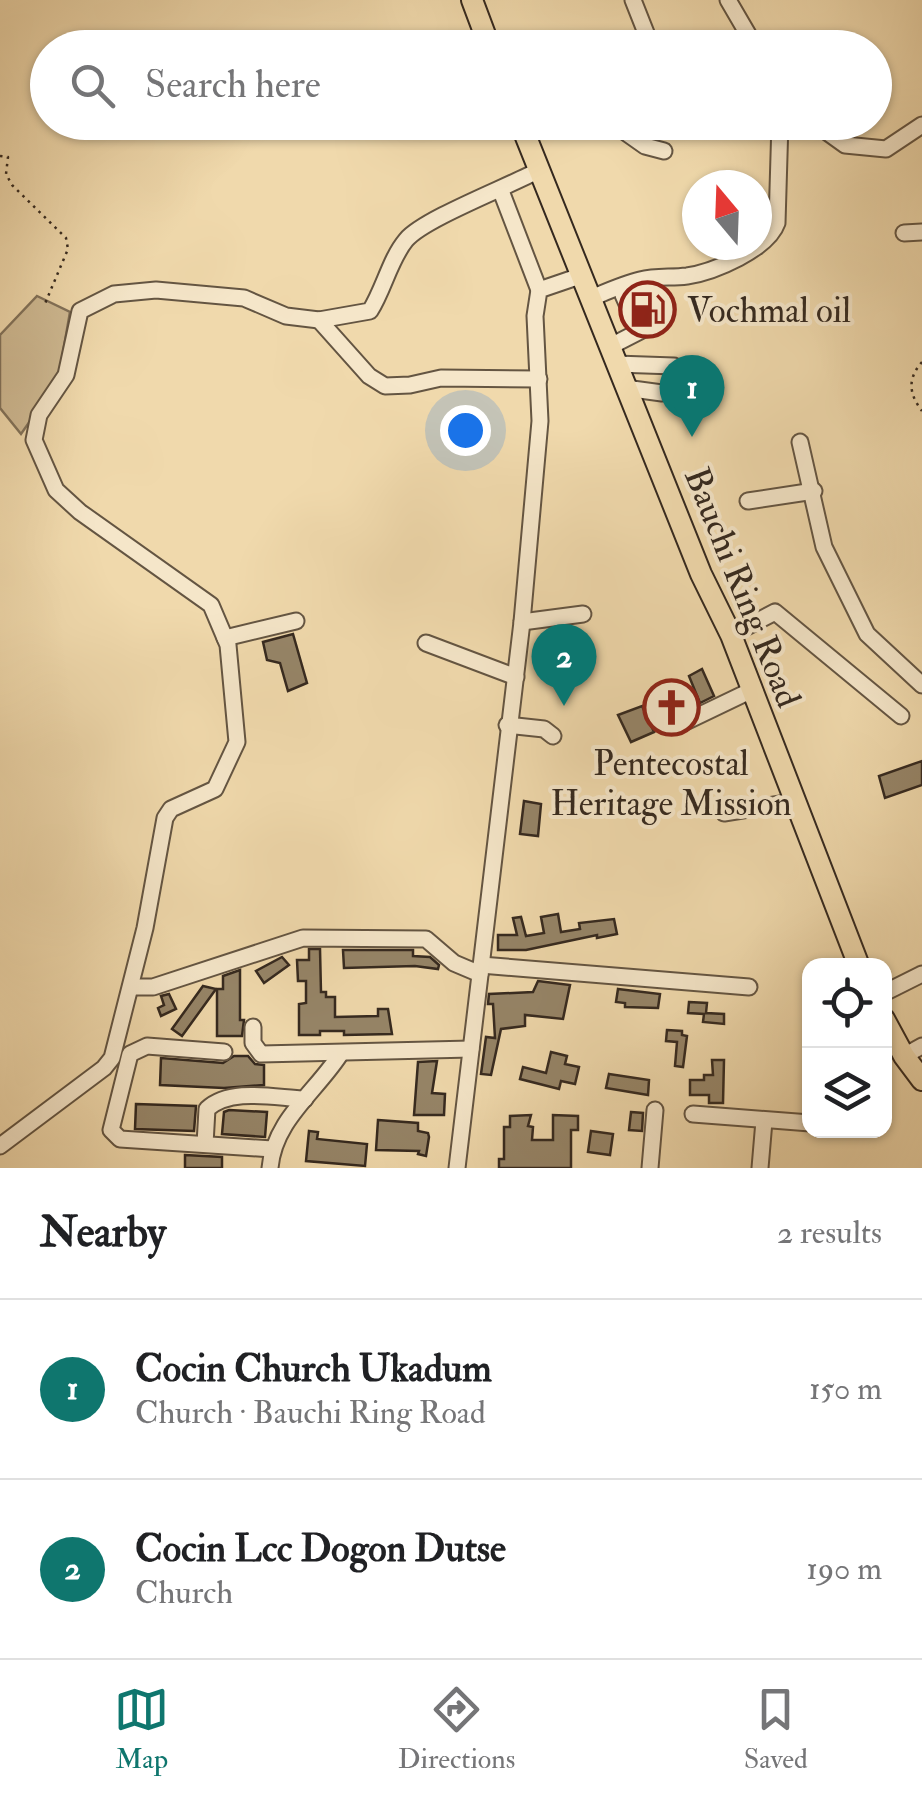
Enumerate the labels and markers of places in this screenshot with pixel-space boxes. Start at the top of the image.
fuel station icon: Vochmal oil [618,280,678,340]
place label: Vochmal oil [687,289,851,333]
pin: 1 [660,354,724,437]
pin: 2 [532,624,596,706]
church icon: Pentecostal Heritage Mission [641,677,701,737]
place label: Pentecostal Heritage Mission [550,742,792,826]

